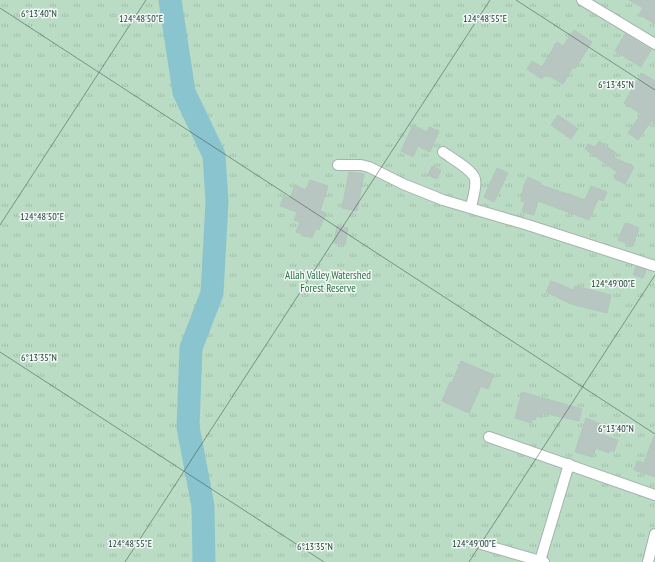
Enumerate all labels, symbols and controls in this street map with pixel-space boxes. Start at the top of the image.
text: 6°13'40"N [21,7,57,20]
text: 124°48'50"E [119,12,163,25]
text: 124°48'55"E [463,12,507,25]
text: 6°13'45"N [598,78,634,91]
text: 124°48'50"E [20,210,64,223]
park label: Allah Valley Watershed Forest Reserve [285,268,371,295]
text: 124°49'00"E [591,277,635,290]
text: 6°13'35"N [21,351,57,364]
text: 6°13'40"N [598,422,634,435]
text: 124°48'55"E [108,537,152,550]
text: 124°49'00"E [452,537,496,550]
text: 6°13'35"N [297,540,333,553]

